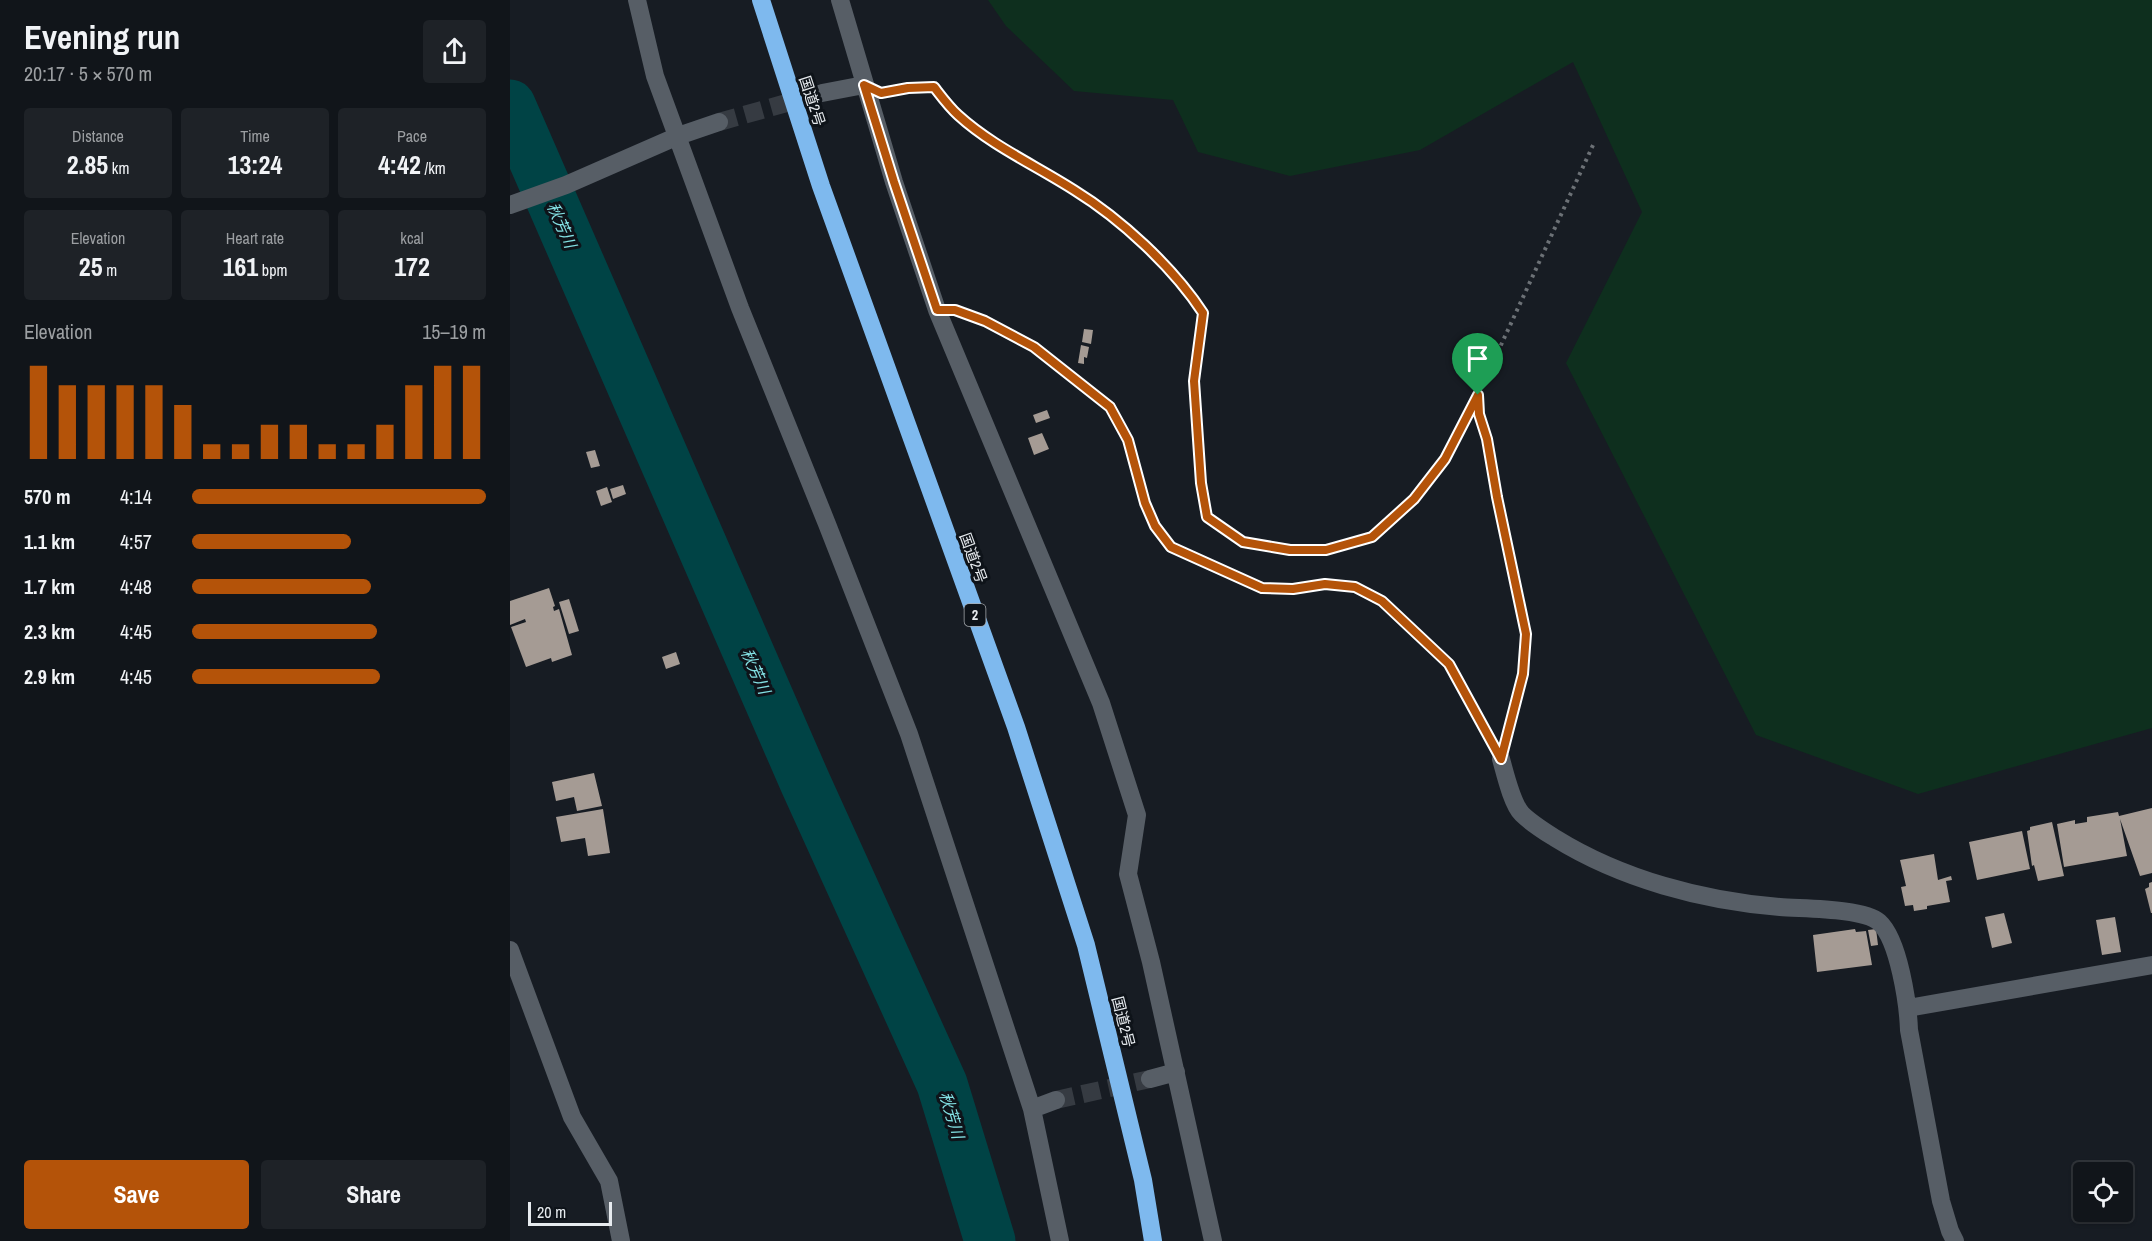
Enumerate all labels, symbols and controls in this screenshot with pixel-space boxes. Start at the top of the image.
text: Evening run [24,15,180,59]
button: share [423,20,486,83]
text: 20:17 · 5 × 570 m [24,60,152,87]
street label: 国道2号 [794,73,830,129]
text: Distance [72,125,124,147]
text: Time [240,125,270,147]
text: Pace [397,125,427,147]
text: 2.85 [67,147,108,182]
text: 13:24 [228,147,282,182]
text: 4:42 [378,147,421,182]
text: km [108,157,129,179]
text: /km [421,157,446,179]
water label: 秋芳川 [542,199,583,253]
text: Elevation [71,227,125,249]
text: Heart rate [226,227,284,249]
text: kcal [400,227,424,249]
text: 25 [79,249,103,284]
text: 161 [223,249,258,284]
text: 172 [394,249,430,284]
text: m [103,259,117,281]
text: bpm [258,259,287,281]
text: Elevation [24,318,92,345]
text: 15–19 m [422,318,486,345]
pin [1452,333,1503,395]
icon: arrive [1461,342,1494,375]
text: 570 m [24,483,71,510]
text: 4:14 [120,483,152,510]
text: 1.1 km [24,528,75,555]
text: 4:57 [120,528,152,555]
street label: 国道2号 [955,530,992,586]
text: 1.7 km [24,573,75,600]
text: 4:48 [120,573,152,600]
road number: 2 [964,604,986,626]
text: 2.3 km [24,618,75,645]
text: 4:45 [120,618,152,645]
water label: 秋芳川 [736,645,777,699]
text: 2.9 km [24,663,75,690]
text: 4:45 [120,663,152,690]
street label: 国道2号 [1107,994,1140,1050]
water label: 秋芳川 [934,1089,970,1143]
button: Save [24,1160,249,1229]
button: Share [261,1160,486,1229]
map controls [2073,1162,2133,1222]
button: locate [2073,1162,2133,1222]
scale bar [528,1199,612,1226]
text: 20 m [537,1201,566,1223]

